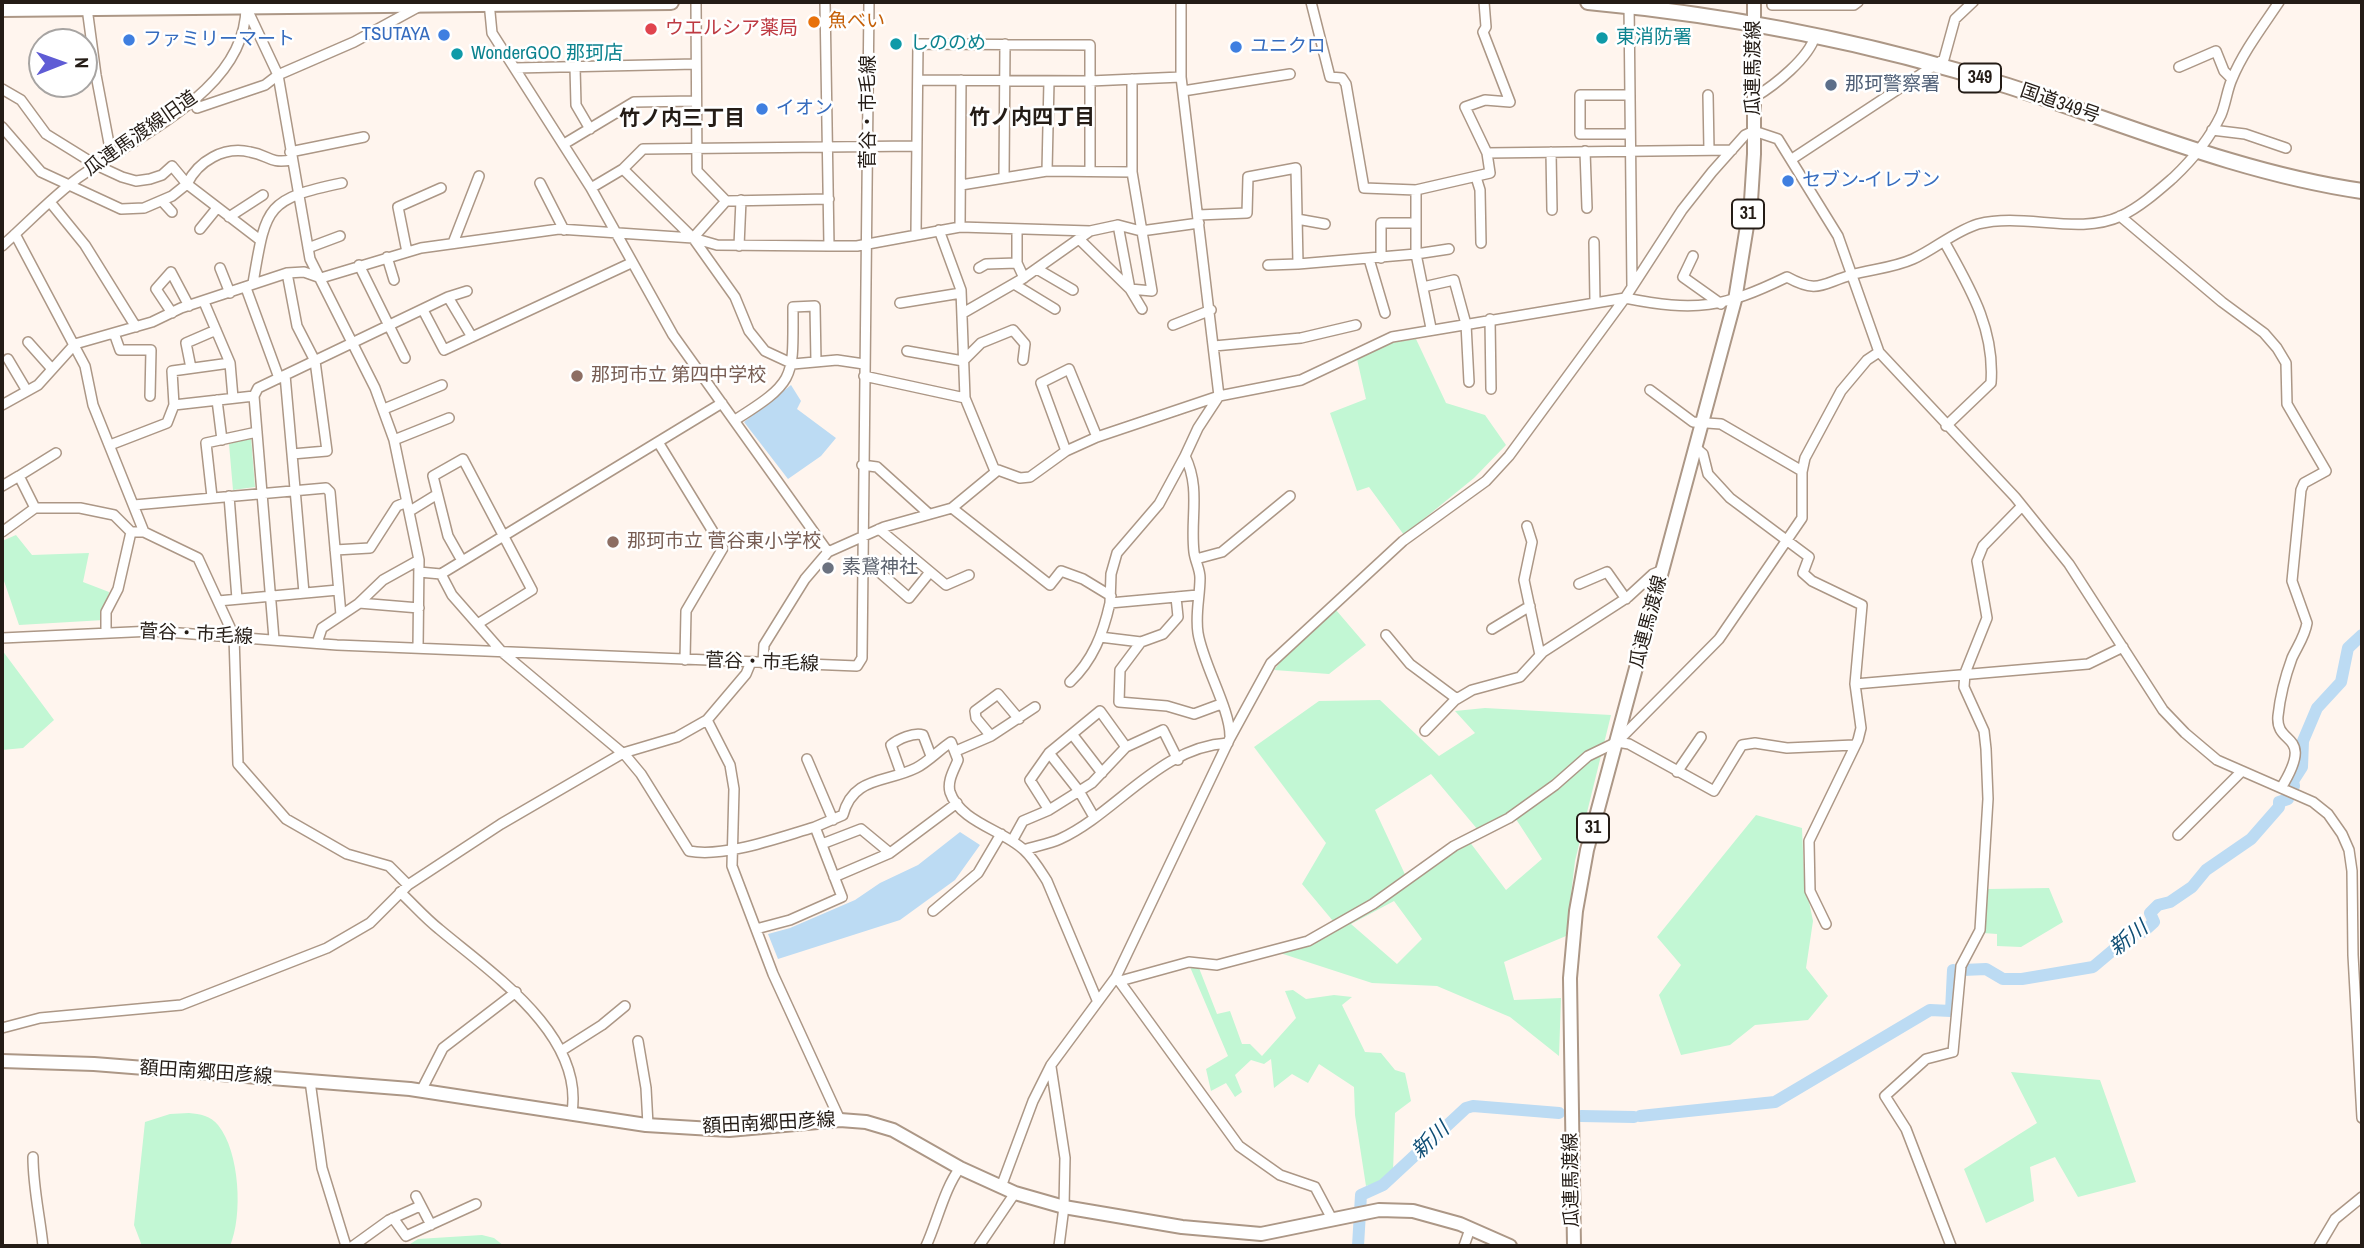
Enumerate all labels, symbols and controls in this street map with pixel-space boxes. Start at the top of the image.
place label: 魚べい [828,11,885,33]
marker: 魚べい [806,14,822,30]
place label: ウエルシア薬局 [665,18,798,40]
marker: ウエルシア薬局 [643,21,659,37]
street label: 瓜連馬渡線 [1743,21,1765,115]
place label: TSUTAYA [362,24,430,46]
marker: TSUTAYA [436,27,452,43]
place label: 東消防署 [1616,27,1692,49]
north arrow [28,28,98,98]
place label: ファミリーマート [143,29,295,51]
marker: 東消防署 [1594,30,1610,46]
marker: ファミリーマート [121,32,137,48]
place label: しののめ [910,33,986,55]
marker: しののめ [888,36,904,52]
place label: ユニクロ [1250,36,1326,58]
marker: ユニクロ [1228,39,1244,55]
place label: WonderGOO 那珂店 [471,43,623,65]
marker: WonderGOO 那珂店 [449,46,465,62]
street label: 菅谷・市毛線 [858,55,880,169]
text: N [69,57,95,69]
road number: 349 [1959,64,2001,92]
place label: 那珂警察署 [1845,74,1940,96]
marker: 那珂警察署 [1823,77,1839,93]
street label: 国道349号 [2017,80,2103,128]
street label: 瓜連馬渡線旧道 [80,87,202,181]
place label: イオン [776,98,833,120]
marker: イオン [754,101,770,117]
district label: 竹ノ内四丁目 [969,105,1095,131]
district label: 竹ノ内三丁目 [619,106,745,132]
place label: セブン-イレブン [1802,170,1940,192]
marker: セブン-イレブン [1780,173,1796,189]
road number: 31 [1732,200,1764,229]
place label: 那珂市立 第四中学校 [591,365,766,387]
marker: 那珂市立 第四中学校 [569,368,585,384]
place label: 那珂市立 菅谷東小学校 [627,531,821,553]
marker: 那珂市立 菅谷東小学校 [605,534,621,550]
place label: 素鵞神社 [842,557,918,579]
marker: 素鵞神社 [820,560,836,576]
street label: 瓜連馬渡線 [1626,573,1672,671]
street label: 菅谷・市毛線 [138,621,254,649]
street label: 菅谷・市毛線 [705,650,819,676]
road number: 31 [1577,814,1609,842]
water label: 新川 [2105,916,2153,962]
street label: 額田南郷田彦線 [139,1057,273,1089]
street label: 額田南郷田彦線 [702,1109,836,1139]
water label: 新川 [1407,1117,1455,1165]
street label: 瓜連馬渡線 [1560,1132,1584,1228]

